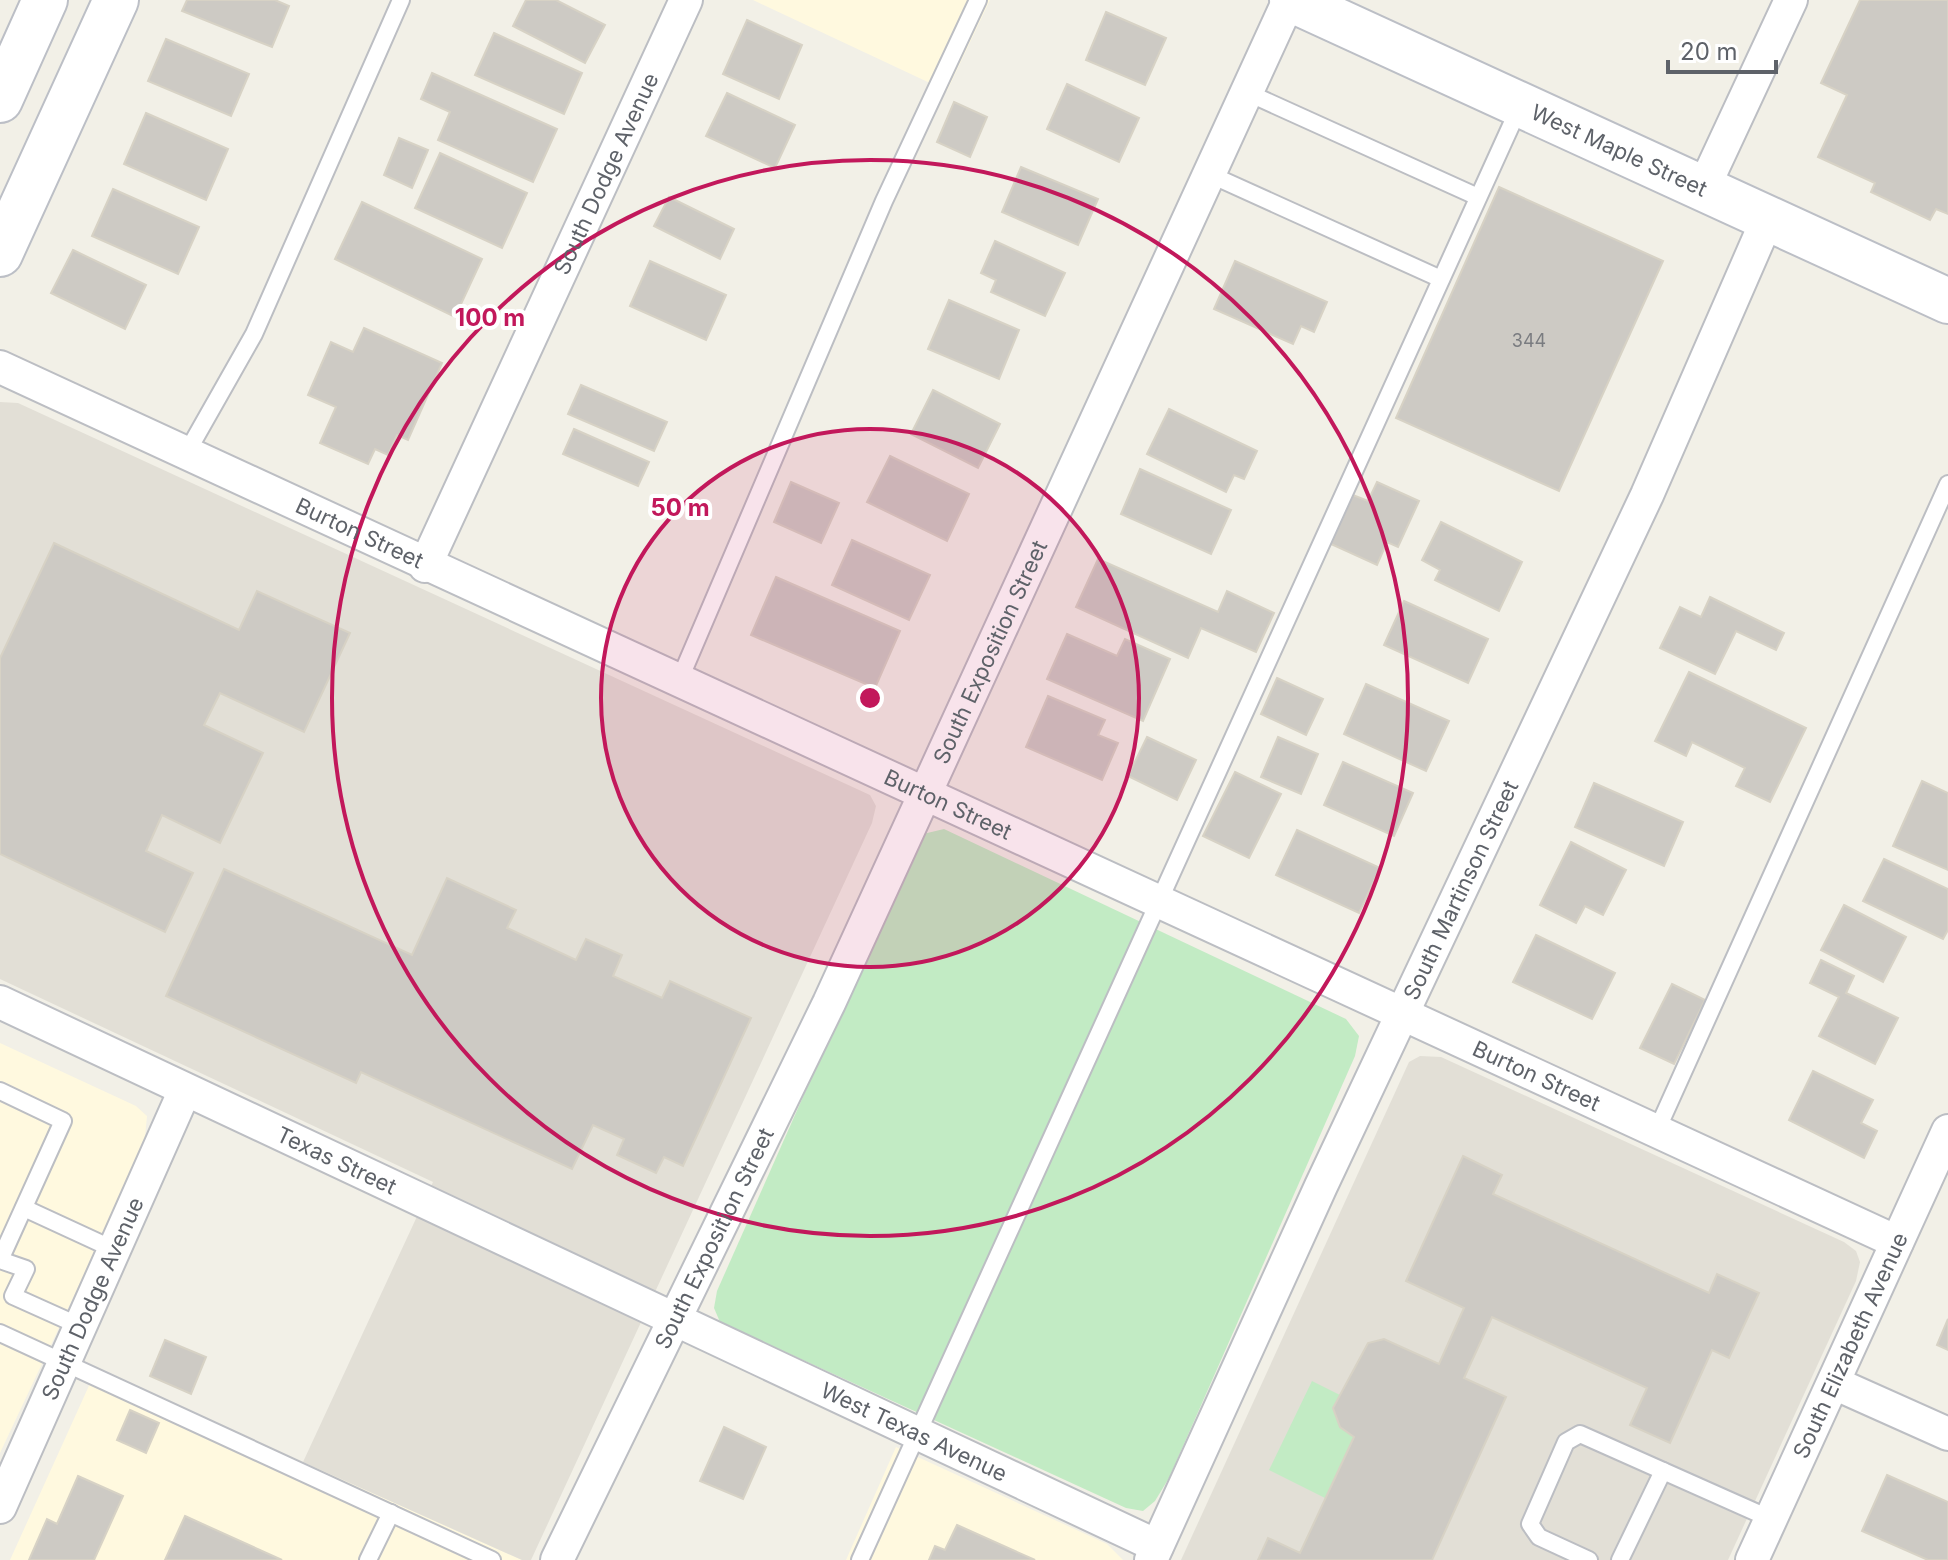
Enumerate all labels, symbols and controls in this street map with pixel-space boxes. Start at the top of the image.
scale bar [1668,24,1776,74]
text: 20 m [1680,37,1738,66]
street label: South Dodge Avenue [548,69,664,279]
street label: West Maple Street [1527,99,1711,202]
text: 100 m [455,303,525,332]
house number: 344 [1512,330,1546,351]
street label: Burton Street [292,492,427,573]
text: 50 m [650,493,710,522]
street label: South Exposition Street [928,536,1052,768]
centre of rings [856,684,884,712]
street label: Burton Street [880,764,1016,845]
street label: South Martinson Street [1398,776,1523,1004]
street label: Burton Street [1469,1035,1604,1116]
street label: Texas Street [273,1121,401,1200]
street label: South Exposition Street [649,1124,779,1353]
street label: South Dodge Avenue [36,1193,149,1404]
street label: South Elizabeth Avenue [1787,1228,1913,1462]
street label: West Texas Avenue [817,1377,1011,1487]

